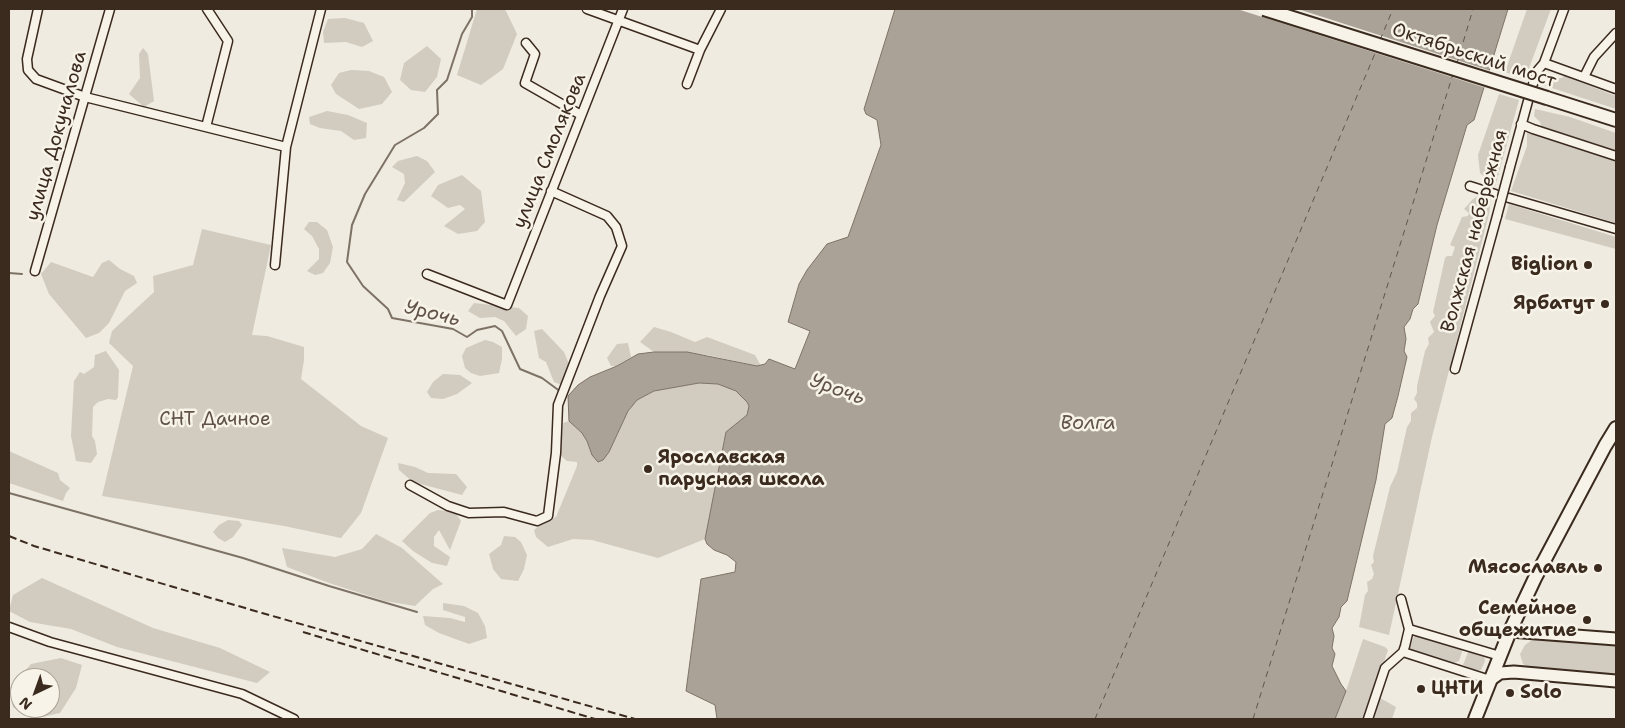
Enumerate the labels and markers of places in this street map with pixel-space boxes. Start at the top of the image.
place label: Biglion [1511,254,1578,276]
marker: Biglion [1582,259,1594,271]
place label: Ярбатут [1513,293,1595,315]
marker: Ярбатут [1599,298,1611,310]
place label: Ярославская парусная школа [658,447,825,491]
marker: Ярославская парусная школа [642,463,654,475]
place label: Мясославль [1468,557,1588,579]
marker: Мясославль [1592,562,1604,574]
place label: Семейное общежитие [1459,598,1577,642]
marker: Семейное общежитие [1581,614,1593,626]
place label: ЦНТИ [1431,678,1483,700]
place label: Solo [1520,682,1562,704]
marker: ЦНТИ [1415,683,1427,695]
marker: Solo [1504,687,1516,699]

